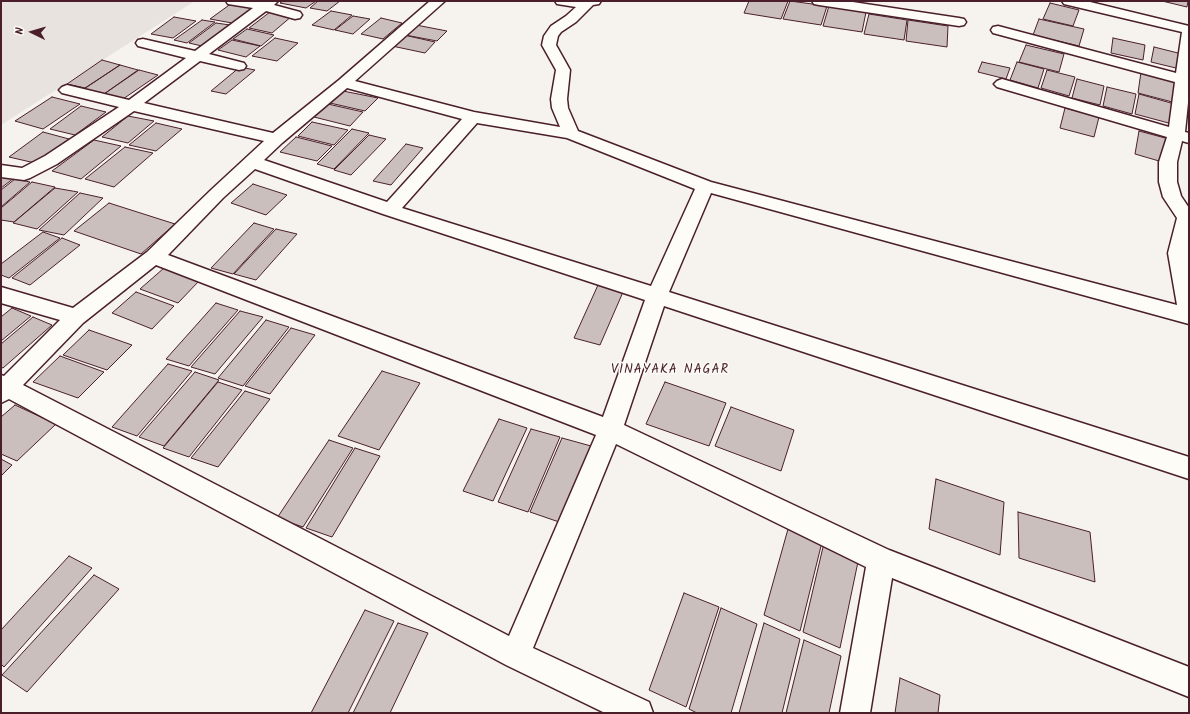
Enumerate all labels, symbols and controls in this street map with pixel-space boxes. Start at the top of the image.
north arrow [12,12,52,52]
text: N [11,27,29,35]
district label: VINAYAKA NAGAR [611,363,729,379]

